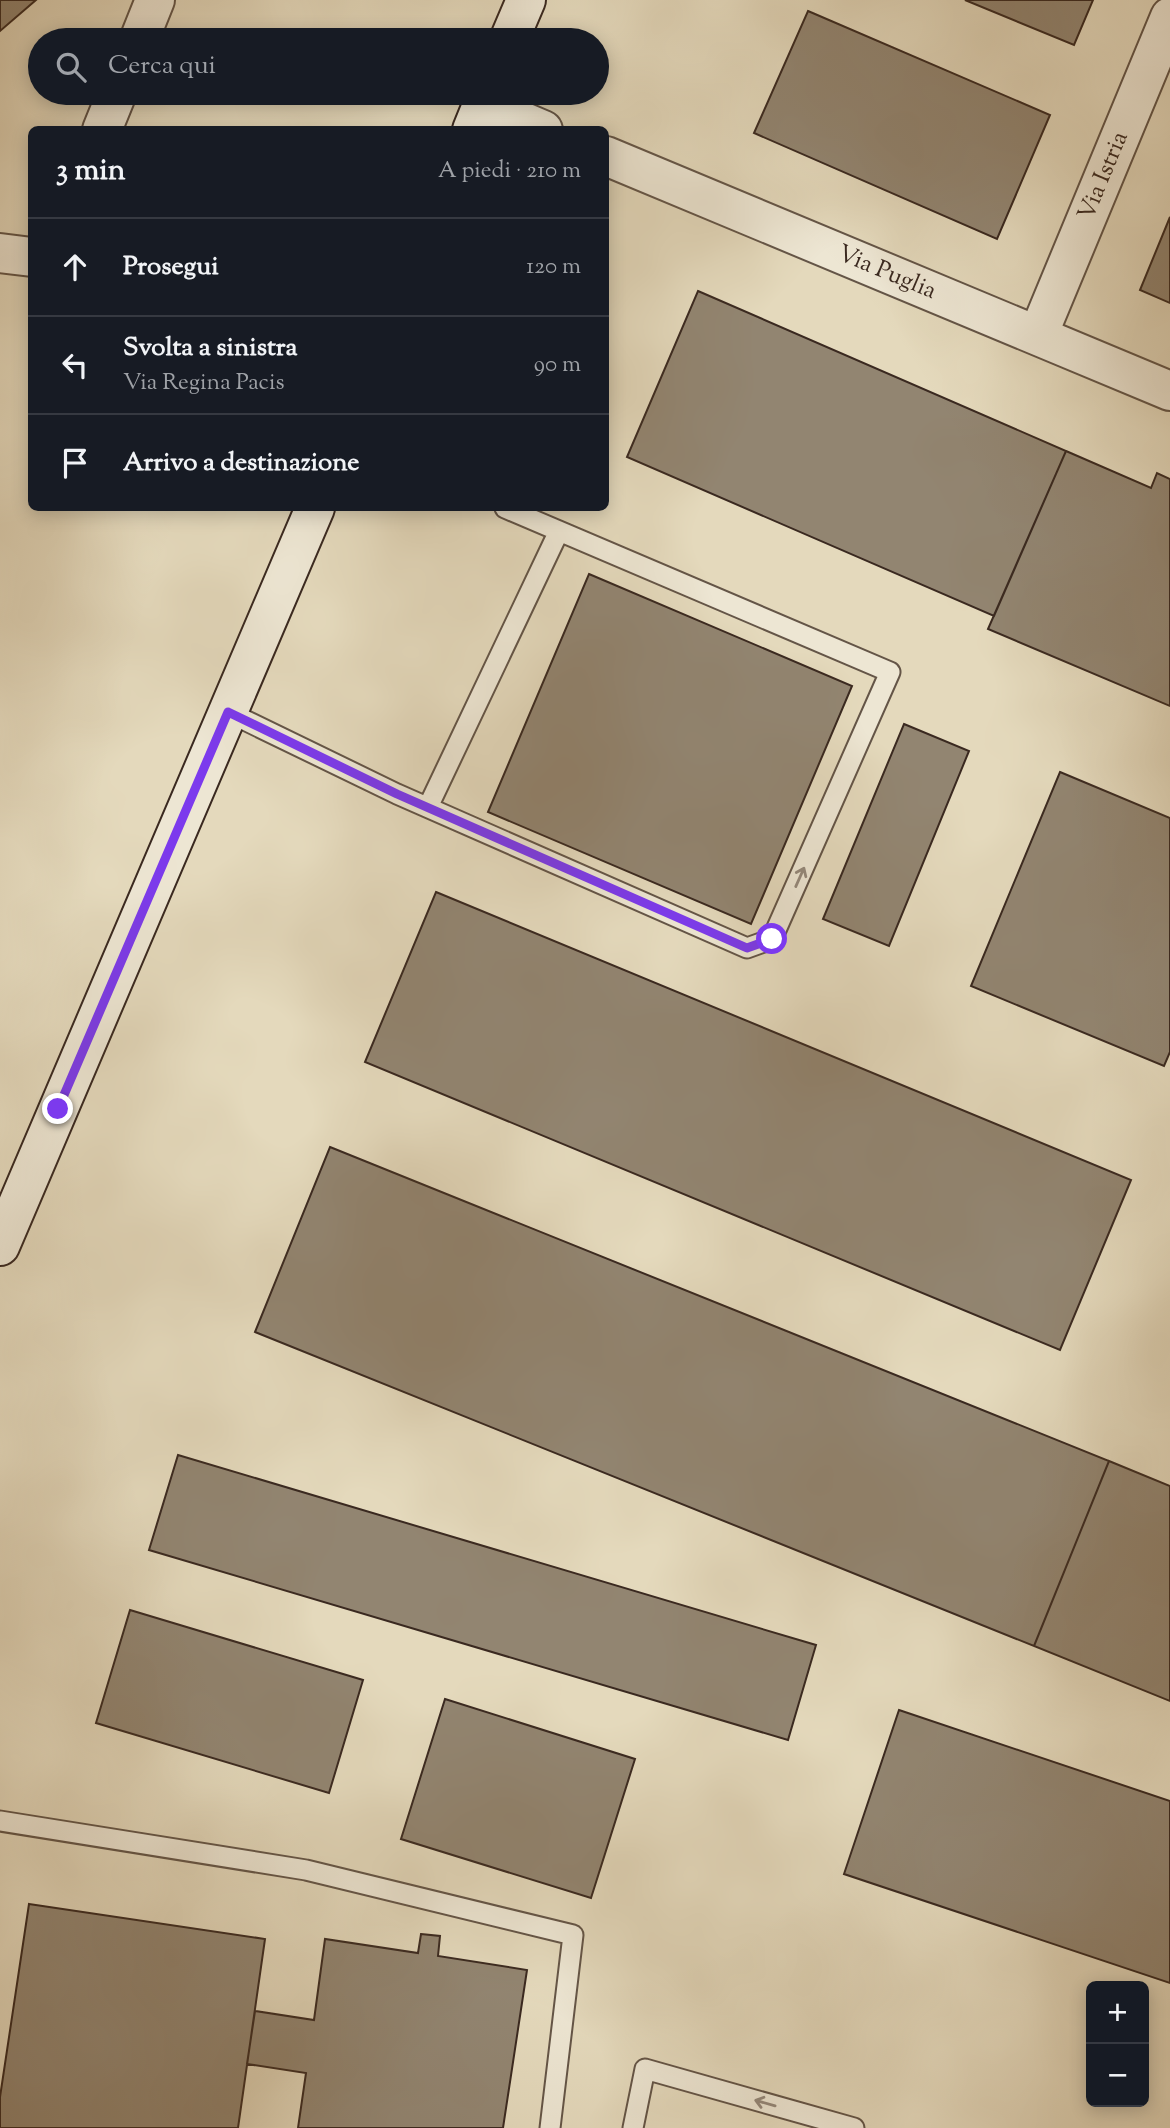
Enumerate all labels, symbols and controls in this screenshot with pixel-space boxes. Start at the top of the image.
search box [28,28,609,105]
icon: search [52,48,90,86]
text: Cerca qui [108,48,216,85]
street label: Via Istria [1070,126,1138,226]
text: 3 min [56,150,126,193]
text: A piedi · 210 m [438,155,581,188]
street label: Via Puglia [832,237,941,309]
icon: ahead [56,248,94,286]
text: Prosegui [123,249,219,286]
text: 120 m [526,251,581,284]
text: Svolta a sinistra [123,330,298,367]
icon: left [56,346,94,384]
text: 90 m [534,349,581,382]
text: Via Regina Pacis [123,367,285,400]
icon: arrive [56,444,94,482]
text: Arrivo a destinazione [123,445,359,482]
one-way arrow [794,866,807,888]
route start [756,923,787,954]
route end [42,1093,73,1124]
map controls [1086,1981,1149,2107]
button: + [1086,1981,1149,2044]
button: − [1086,2044,1149,2107]
one-way arrow [754,2095,776,2108]

